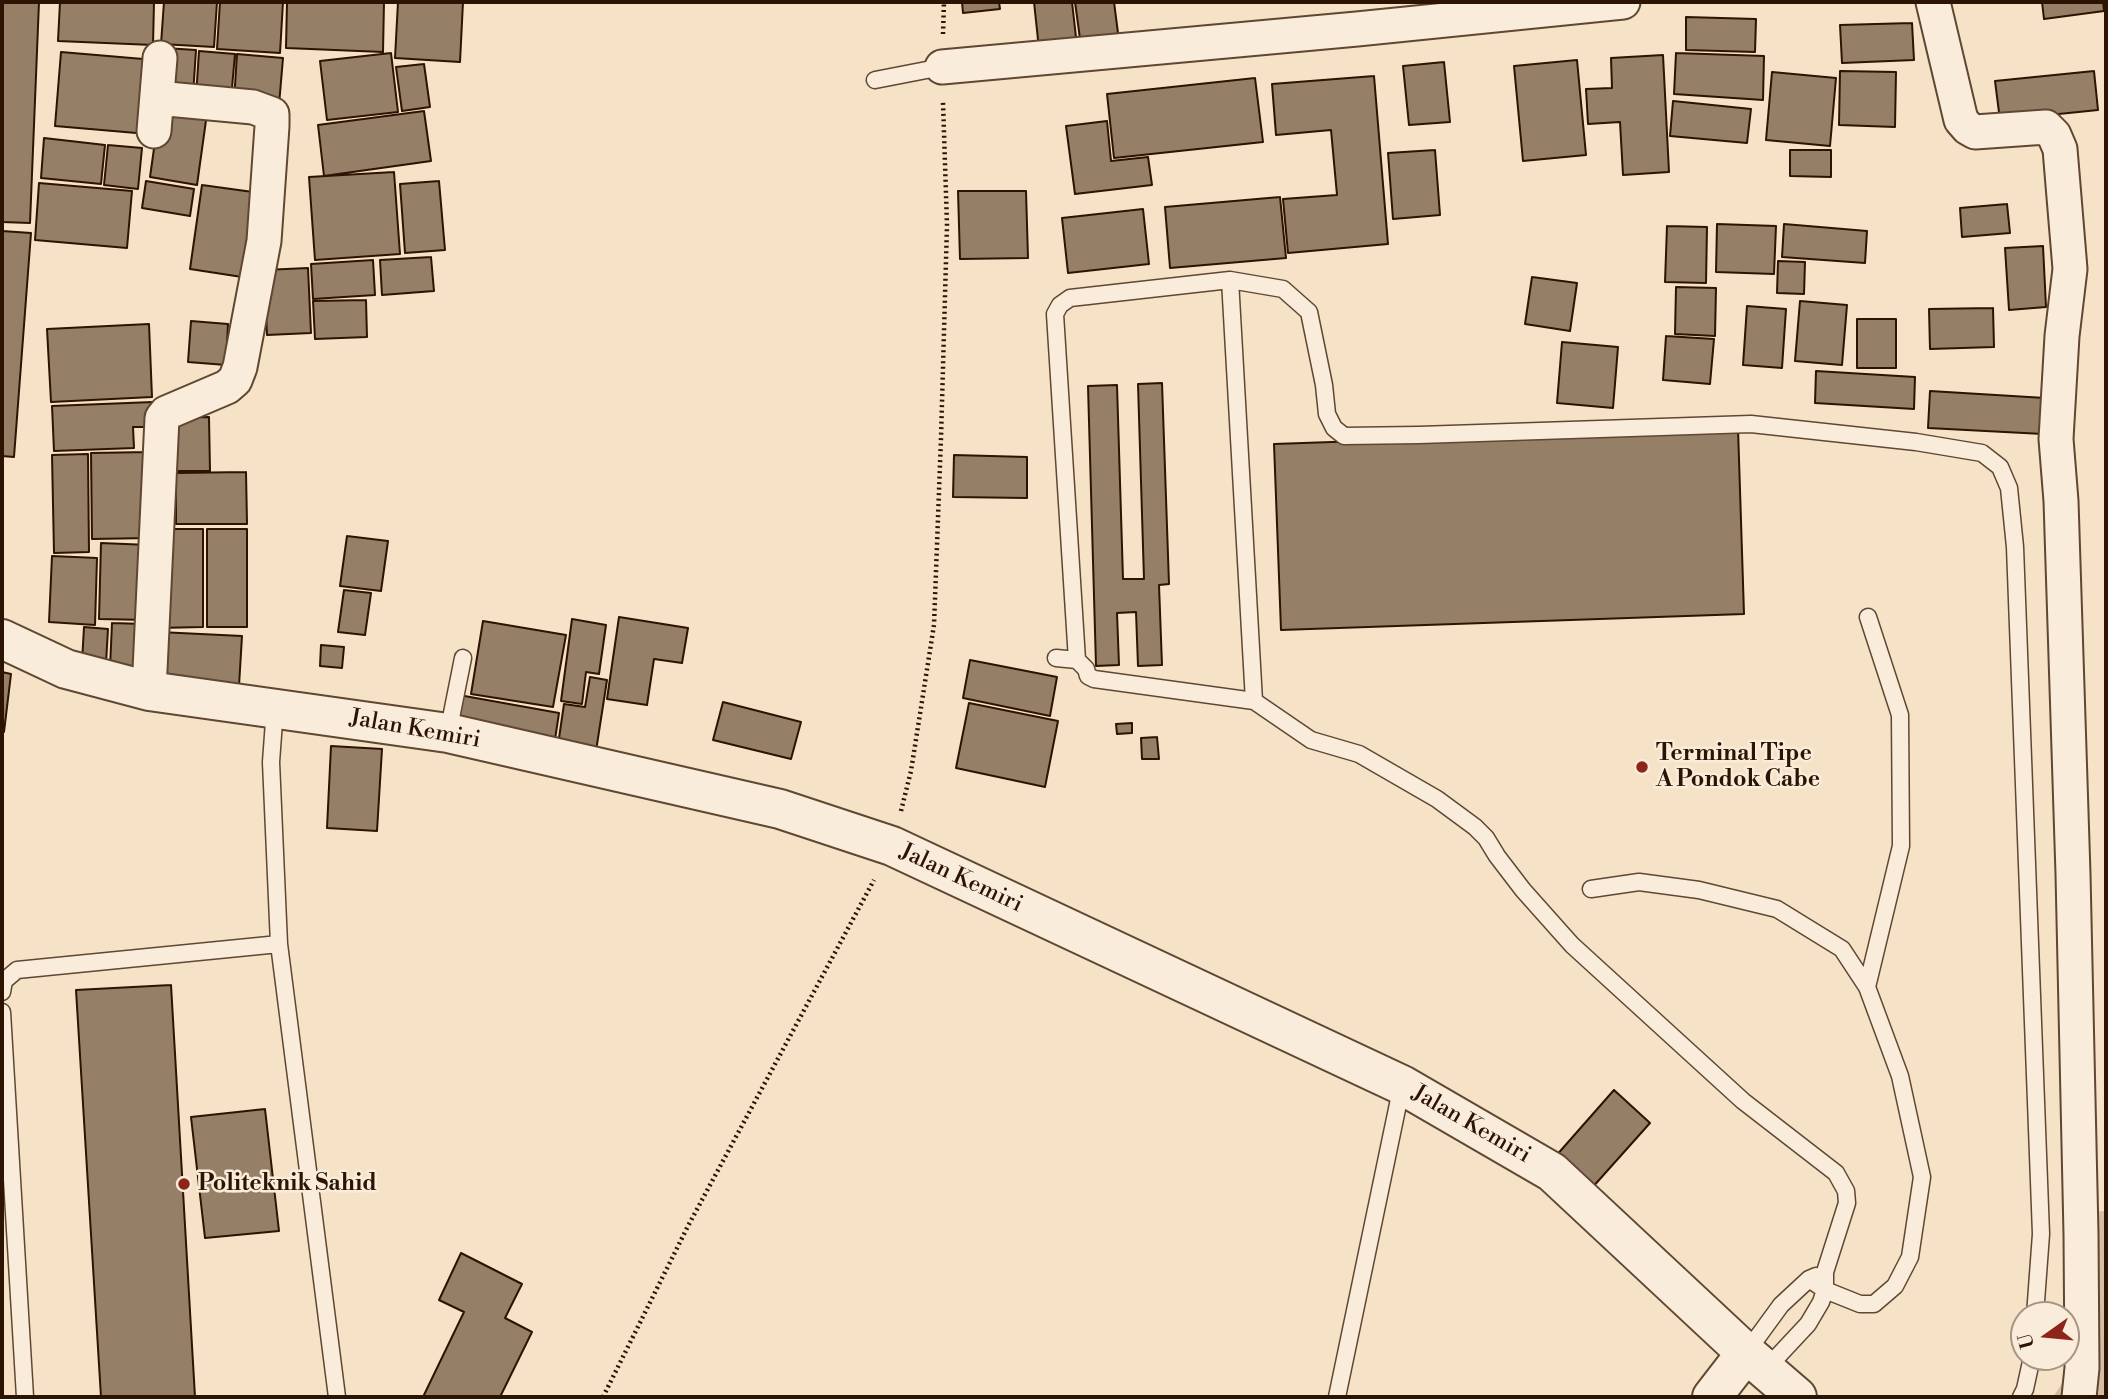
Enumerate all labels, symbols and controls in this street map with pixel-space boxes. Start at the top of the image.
street label: Jalan Kemiri [347,705,483,755]
place label: Terminal Tipe A Pondok Cabe [1656,740,1820,794]
marker: Terminal Tipe A Pondok Cabe [1634,759,1650,775]
street label: Jalan Kemiri [895,839,1027,919]
street label: Jalan Kemiri [1407,1080,1535,1170]
place label: Politeknik Sahid [198,1170,377,1198]
marker: Politeknik Sahid [176,1176,192,1192]
north arrow [2010,1301,2080,1371]
text: U [2013,1331,2040,1351]

